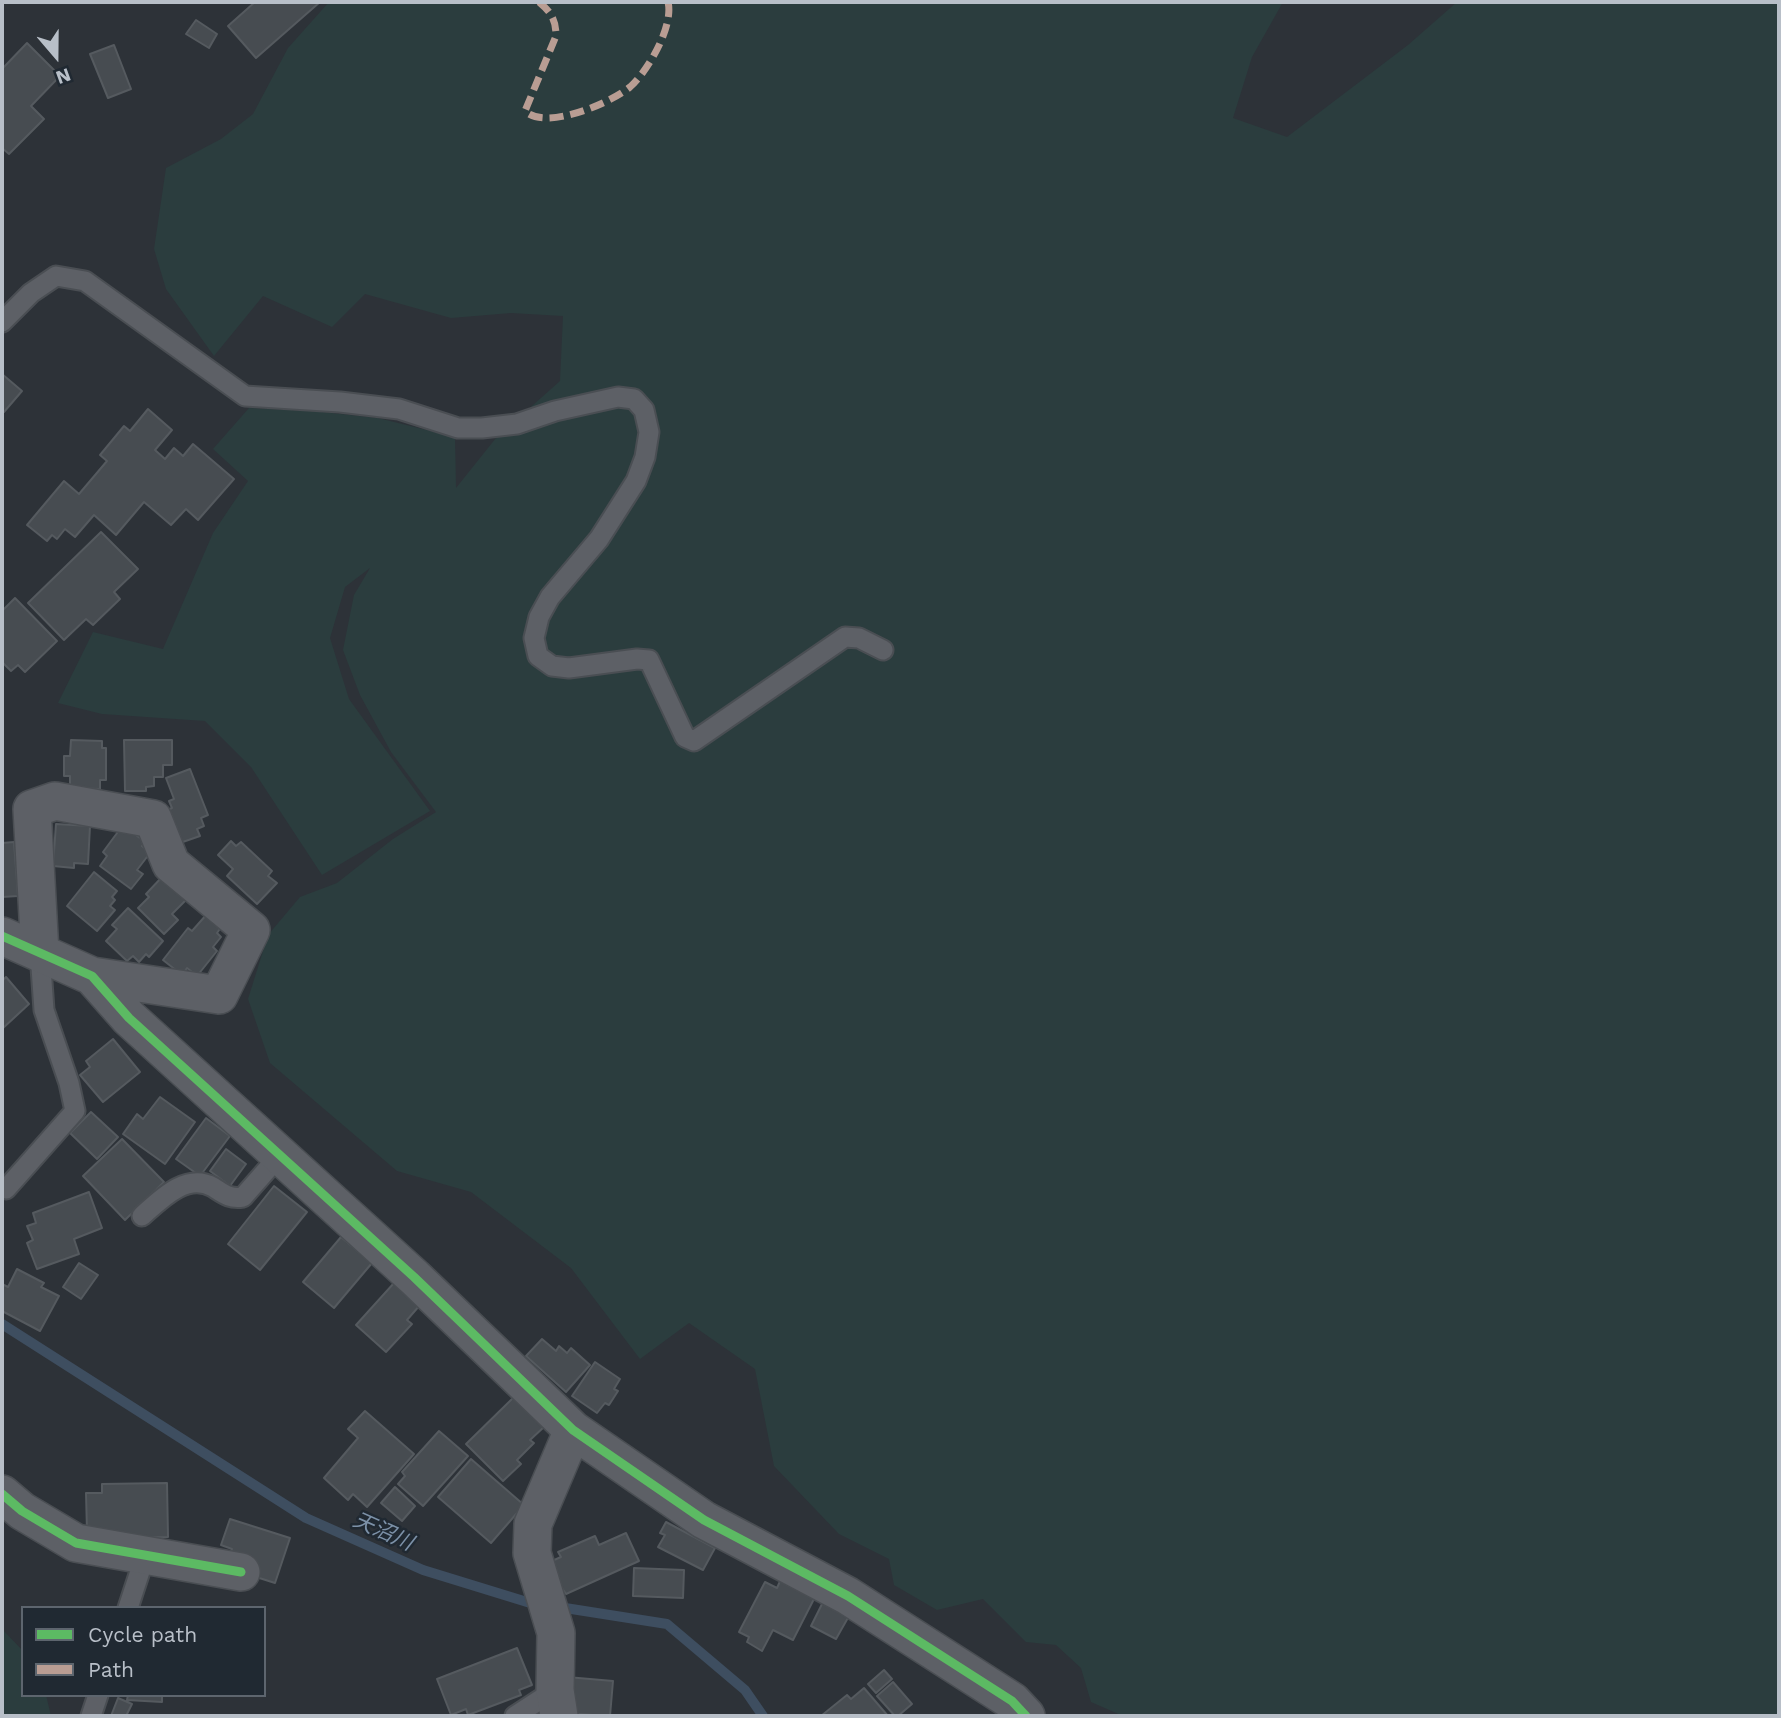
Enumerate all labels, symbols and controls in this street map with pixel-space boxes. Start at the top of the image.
north arrow [21,21,91,91]
text: N [53,63,74,89]
water label: 天沼川 [349,1508,417,1556]
legend [21,1606,266,1697]
text: Cycle path [88,1622,197,1647]
text: Path [88,1657,134,1682]

